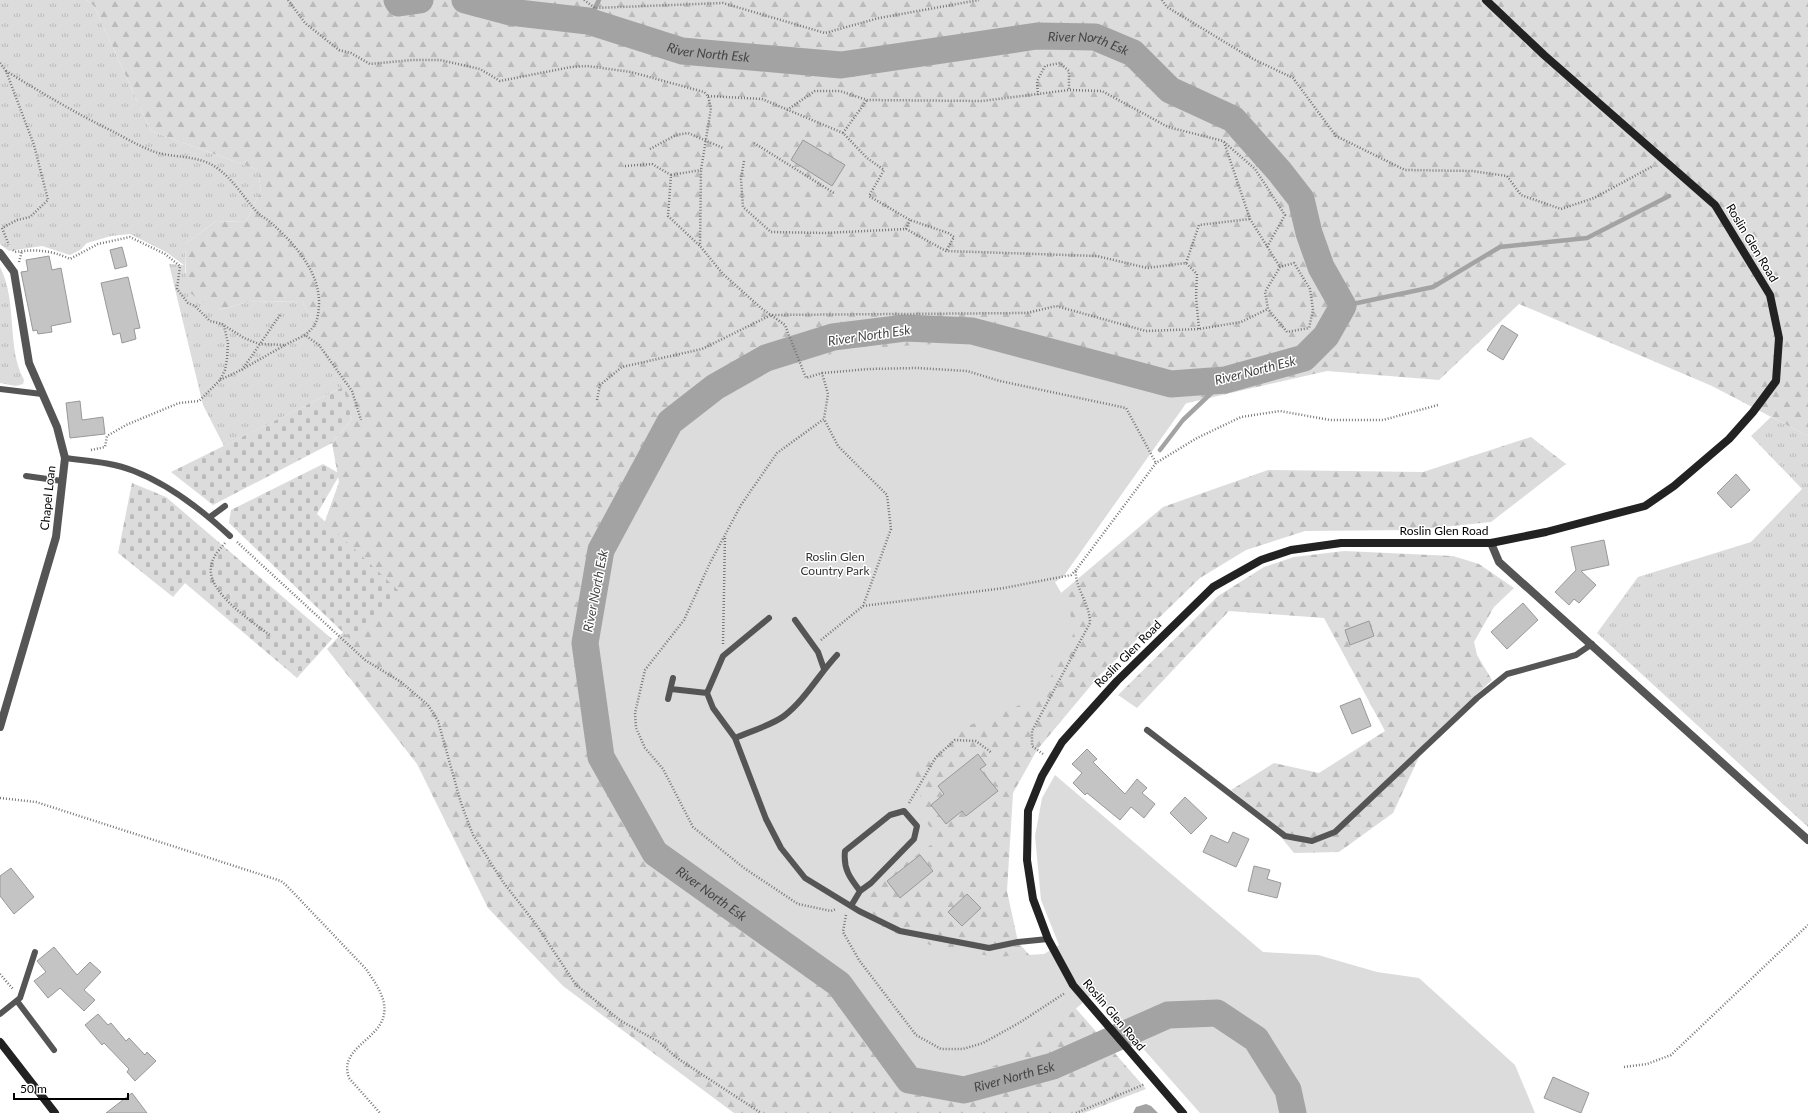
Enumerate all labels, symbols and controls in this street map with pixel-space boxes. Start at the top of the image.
water label: River North Esk [1048,28,1132,59]
water label: River North Esk [665,39,751,65]
street label: Roslin Glen Road [1723,201,1782,285]
water label: River North Esk [827,321,912,349]
water label: River North Esk [1213,352,1298,388]
street label: Chapel Loan [37,465,58,531]
street label: Roslin Glen Road [1400,523,1488,538]
water label: River North Esk [579,548,611,633]
park label: Roslin Glen Country Park [800,549,870,578]
street label: Roslin Glen Road [1091,617,1164,690]
water label: River North Esk [673,863,751,924]
street label: Roslin Glen Road [1080,976,1149,1054]
water label: River North Esk [972,1058,1057,1095]
scale bar [14,1075,128,1101]
text: 50 m [20,1081,47,1096]

